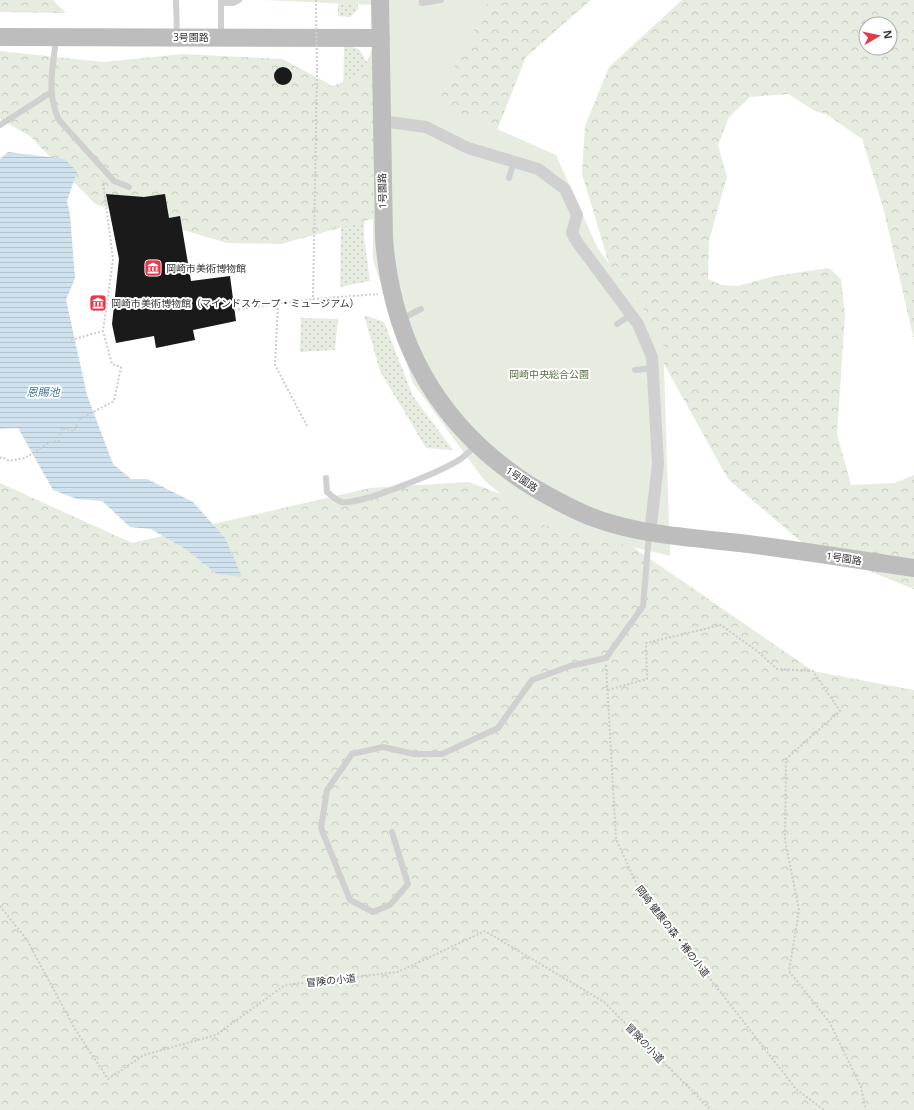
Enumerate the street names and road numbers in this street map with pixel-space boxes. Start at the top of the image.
street label: 3号園路 [173,30,209,44]
street label: 1号園路 [375,173,389,209]
street label: 1号園路 [503,463,541,495]
street label: 1号園路 [825,548,863,568]
street label: 岡崎 健康の森・椿の小道 [633,882,713,980]
street label: 冒険の小道 [305,970,357,990]
street label: 冒険の小道 [623,1020,667,1066]

